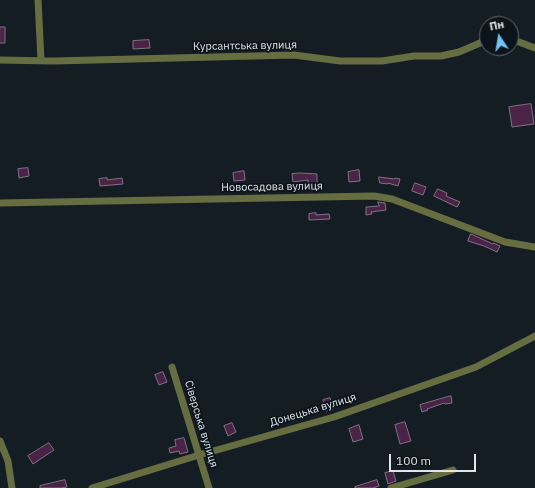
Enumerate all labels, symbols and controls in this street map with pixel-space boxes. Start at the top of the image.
north arrow [479,16,519,56]
text: Пн [488,17,505,34]
street label: Курсантська вулиця [193,38,297,54]
street label: Новосадова вулиця [221,180,323,194]
street label: Сіверська вулиця [181,379,221,469]
street label: Донецька вулиця [268,391,358,429]
scale bar [391,446,478,472]
text: 100 m [396,453,431,468]

